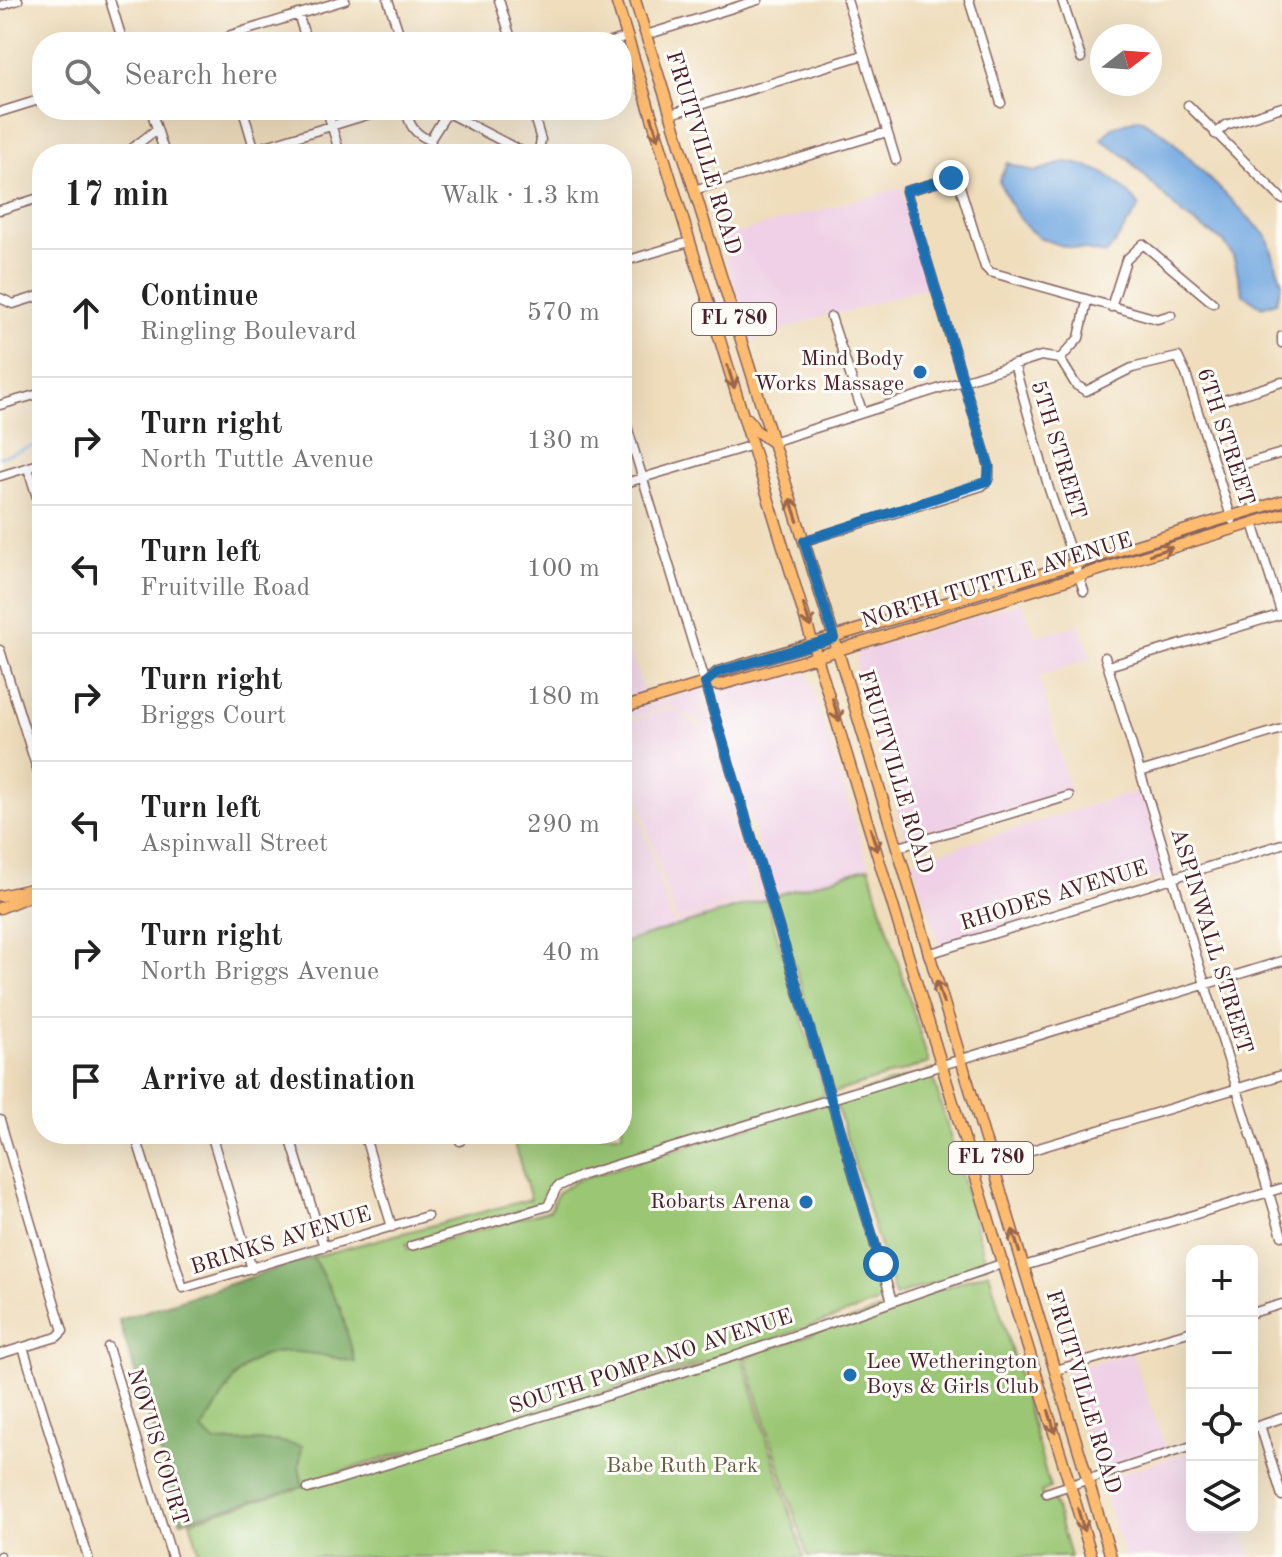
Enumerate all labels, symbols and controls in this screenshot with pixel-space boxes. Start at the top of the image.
north arrow [1090,24,1162,96]
search box [32,32,632,120]
street label: FRUITVILLE ROAD [662,49,744,257]
icon: search [60,54,104,98]
text: Search here [124,61,278,91]
one-way arrow [648,115,663,141]
route end [933,160,969,196]
text: 17 min [64,179,169,213]
text: Walk · 1.3 km [440,183,600,209]
text: Continue [140,282,259,312]
icon: ahead [64,291,108,335]
text: 570 m [527,300,600,326]
road number: FL 780 [692,303,776,335]
text: Ringling Boulevard [140,319,357,345]
place label: Mind Body Works Massage [754,348,904,395]
marker: Mind Body Works Massage [911,363,929,381]
one-way arrow [725,364,740,389]
street label: 6TH STREET [1192,366,1258,508]
street label: 5TH STREET [1027,378,1089,522]
text: Turn right [140,410,282,440]
icon: right [64,419,108,463]
text: 130 m [527,428,600,454]
text: North Tuttle Avenue [140,447,374,473]
one-way arrow [786,498,800,523]
street label: NORTH TUTTLE AVENUE [859,529,1135,633]
text: Turn left [140,538,261,568]
one-way arrow [1148,543,1174,558]
icon: left [64,547,108,591]
text: 100 m [527,556,600,582]
text: Fruitville Road [140,575,310,601]
one-way arrow [800,603,815,629]
text: Turn right [140,666,282,696]
street label: FRUITVILLE ROAD [854,668,936,876]
icon: right [64,675,108,719]
text: 180 m [527,684,600,710]
one-way arrow [829,697,844,723]
text: Briggs Court [140,703,286,729]
text: Turn left [140,794,261,824]
icon: left [64,803,108,847]
text: 290 m [527,812,600,838]
street label: ASPINWALL STREET [1166,825,1256,1057]
one-way arrow [867,826,882,852]
text: Aspinwall Street [140,831,328,857]
street label: RHODES AVENUE [957,857,1151,935]
text: Turn right [140,922,282,952]
icon: right [64,931,108,975]
text: 40 m [542,940,600,966]
text: North Briggs Avenue [140,959,379,985]
one-way arrow [932,980,947,1006]
icon: arrive [64,1059,108,1103]
text: Arrive at destination [140,1066,415,1096]
road number: FL 780 [949,1142,1033,1174]
place label: Robarts Arena [650,1191,790,1213]
marker: Robarts Arena [797,1193,815,1211]
street label: BRINKS AVENUE [188,1203,374,1279]
one-way arrow [1008,1229,1022,1254]
map controls [1186,1245,1258,1533]
button: + [1186,1245,1258,1317]
route start [863,1246,899,1282]
street label: FRUITVILLE ROAD [1042,1288,1124,1496]
street label: SOUTH POMPANO AVENUE [506,1306,796,1418]
button: − [1186,1317,1258,1389]
place label: Lee Wetherington Boys & Girls Club [866,1351,1039,1398]
street label: NOVUS COURT [123,1366,191,1528]
marker: Lee Wetherington Boys & Girls Club [841,1366,859,1384]
button: locate [1186,1389,1258,1461]
one-way arrow [1045,1409,1060,1435]
park label: Babe Ruth Park [606,1455,758,1477]
button: layers [1186,1461,1258,1533]
one-way arrow [1075,1507,1090,1533]

